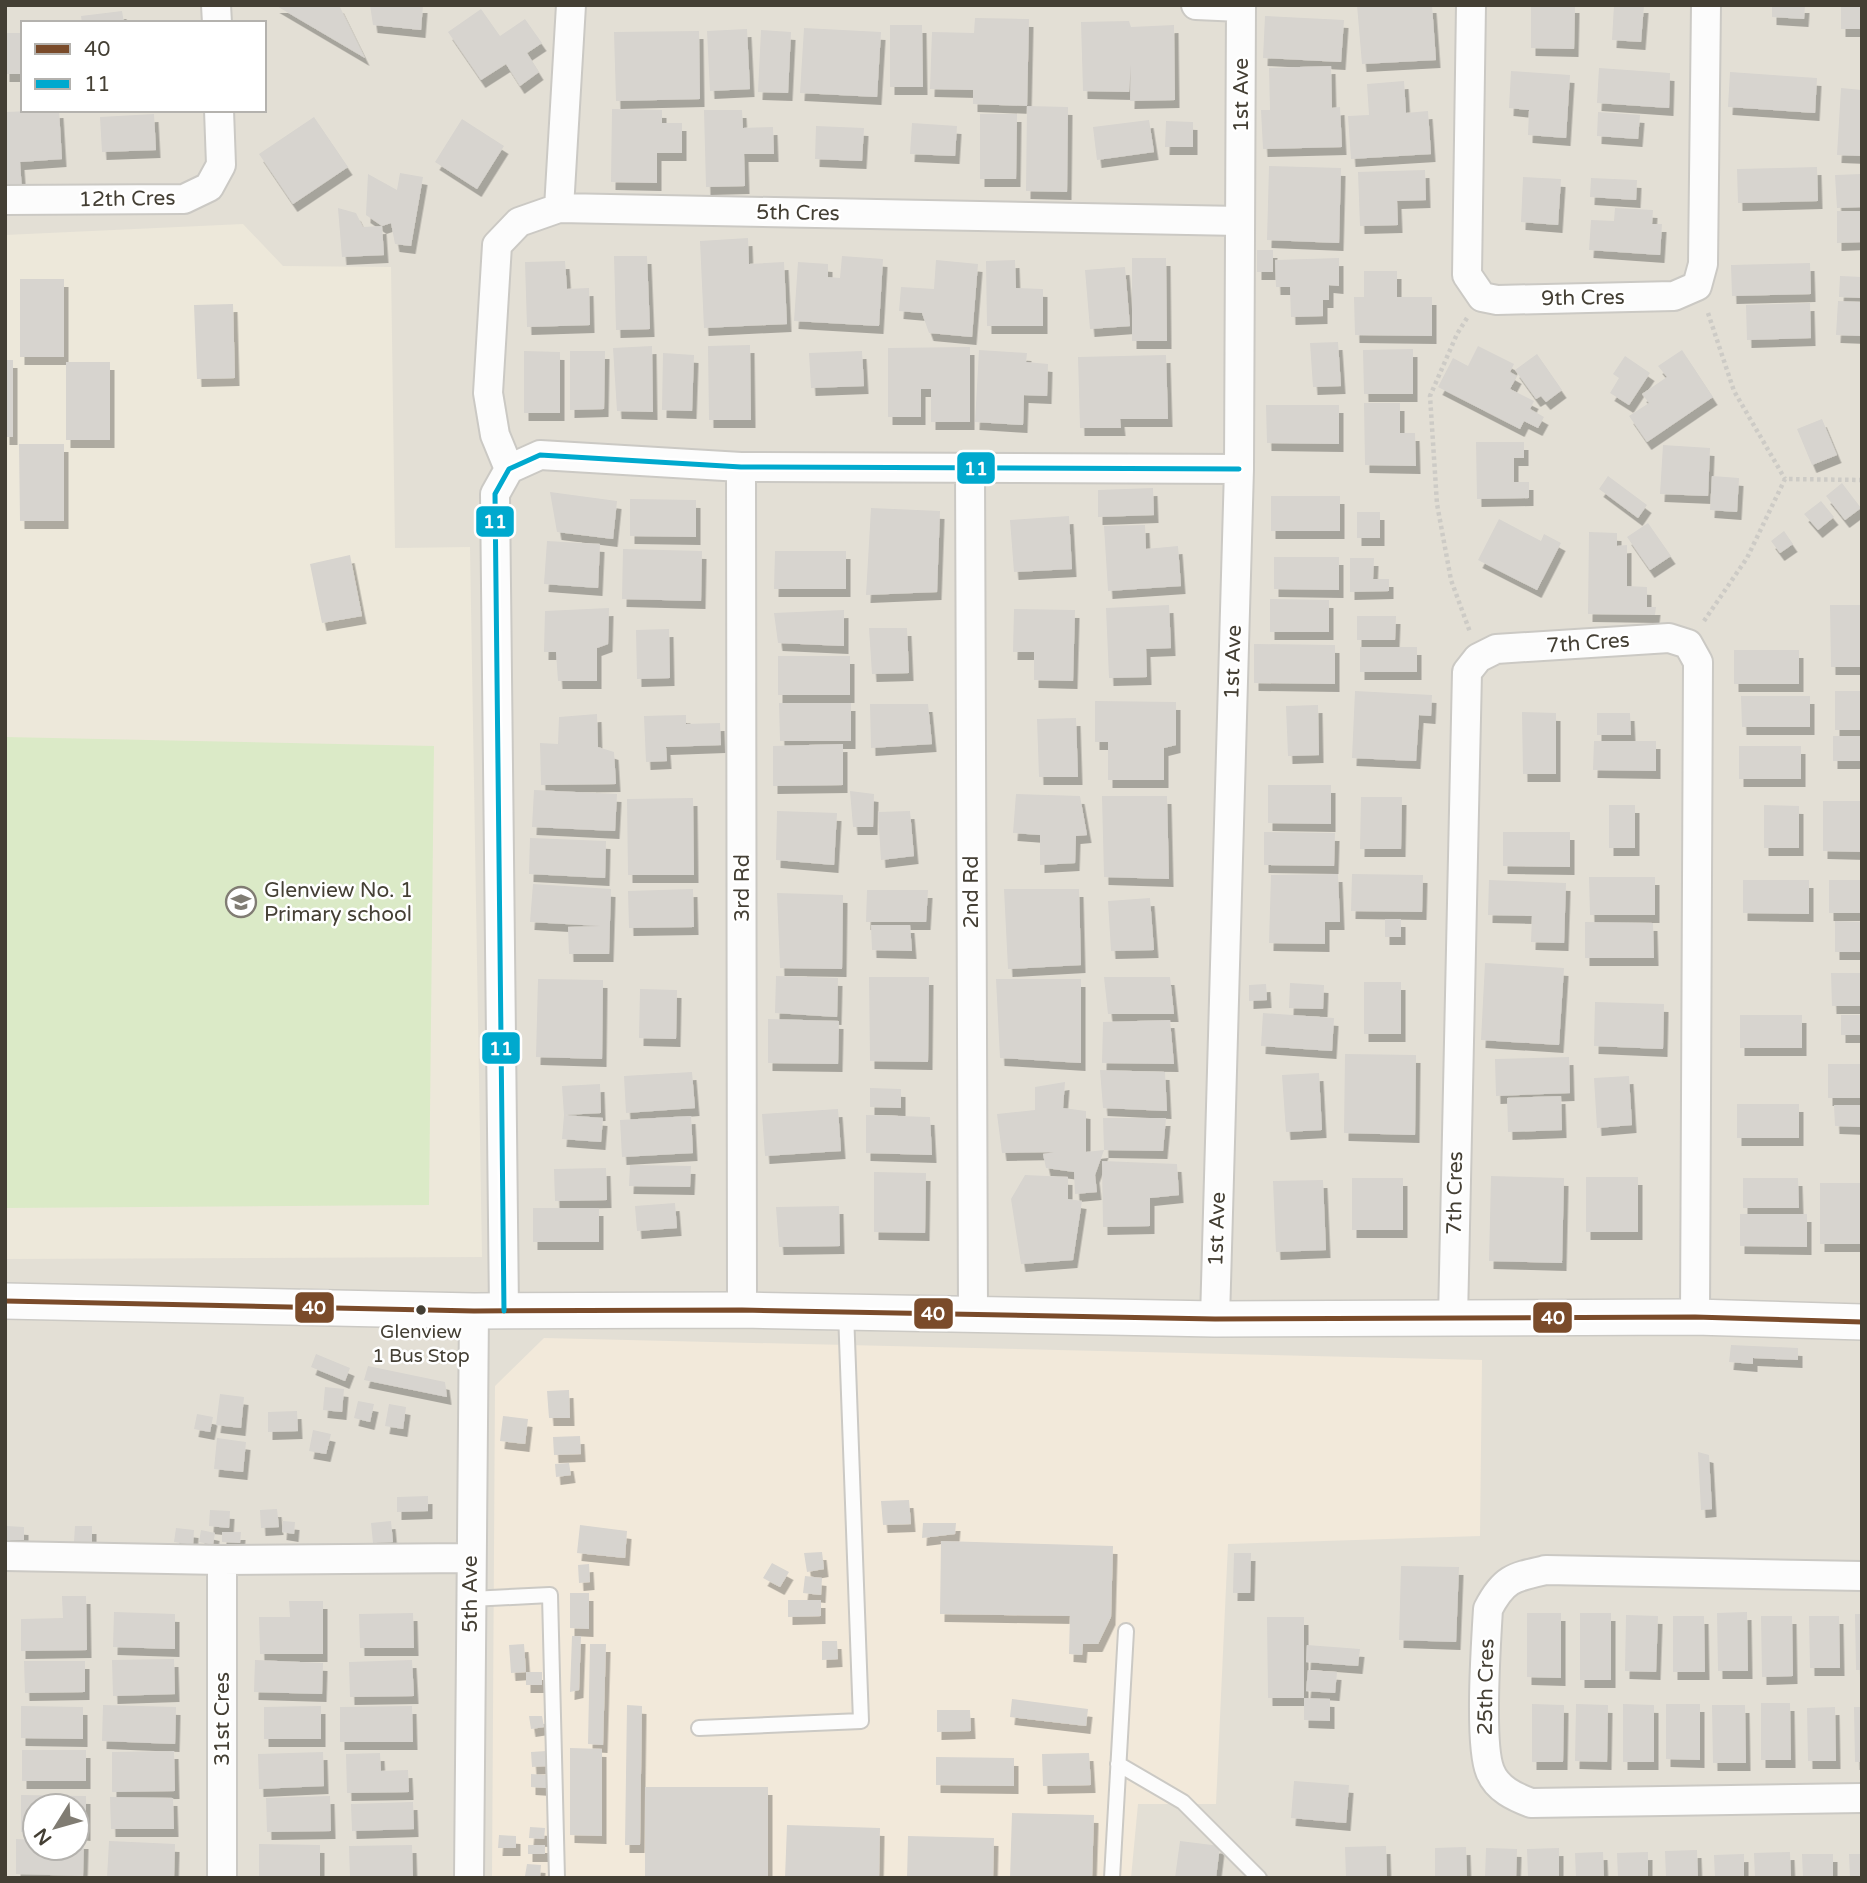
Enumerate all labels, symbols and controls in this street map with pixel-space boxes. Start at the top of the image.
legend [21,21,266,112]
text: 40 [84,37,110,62]
street label: 1st Ave [1229,58,1254,132]
text: 11 [84,72,110,97]
street label: 12th Cres [78,186,176,212]
street label: 5th Cres [756,200,840,226]
street label: 9th Cres [1541,285,1625,311]
line badge: 11 [956,451,996,485]
text: 11 [964,458,988,480]
line badge: 11 [475,505,515,538]
text: 11 [483,511,507,533]
street label: 1st Ave [1219,624,1247,700]
street label: 7th Cres [1545,628,1631,658]
street label: 3rd Rd [730,854,755,922]
street label: 2nd Rd [959,856,984,928]
place label: Glenview No. 1 Primary school [264,878,413,927]
school or university icon: Glenview No. 1 Primary school [224,885,258,919]
line badge: 11 [481,1031,521,1065]
text: 11 [489,1038,513,1060]
street label: 7th Cres [1442,1151,1468,1235]
street label: 1st Ave [1203,1191,1231,1267]
line badge: 40 [294,1291,335,1324]
text: 40 [302,1297,326,1319]
line badge: 40 [913,1297,954,1330]
line badge: 40 [1532,1301,1573,1334]
marker: Glenview 1 Bus Stop [414,1303,428,1317]
text: 40 [921,1303,945,1325]
text: 40 [1541,1307,1565,1329]
place label: Glenview 1 Bus Stop [372,1321,470,1367]
street label: 5th Ave [458,1555,483,1633]
street label: 25th Cres [1473,1638,1499,1736]
street label: 31st Cres [210,1672,235,1766]
north arrow [21,1792,91,1862]
text: N [30,1824,57,1849]

